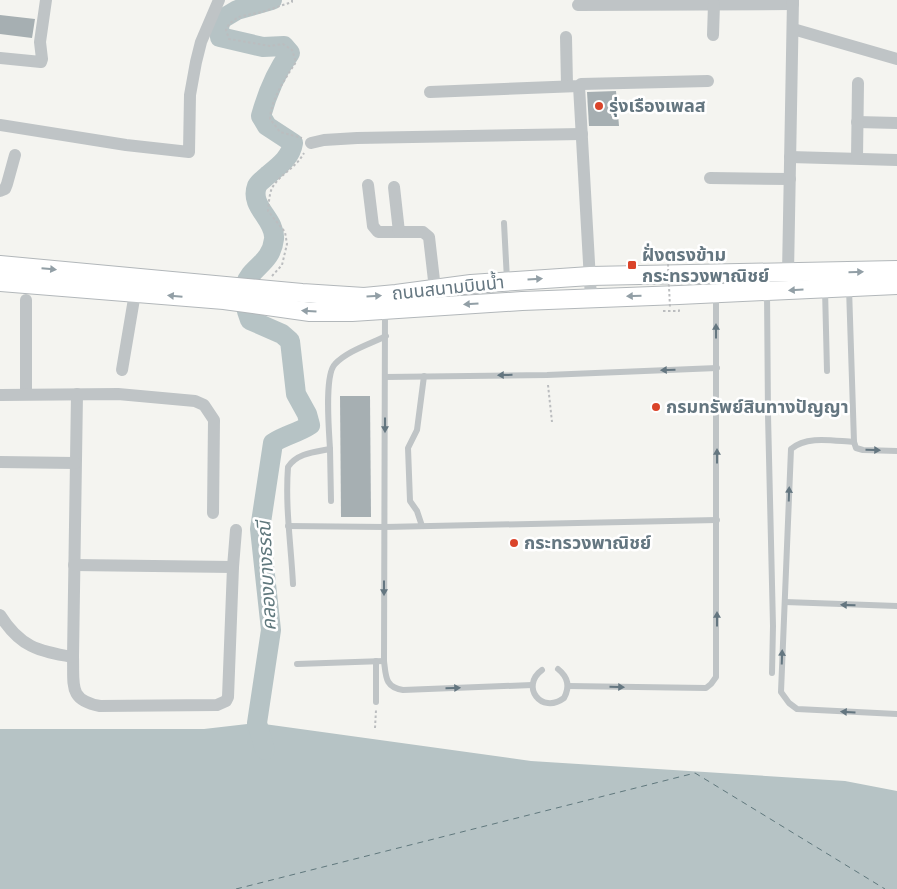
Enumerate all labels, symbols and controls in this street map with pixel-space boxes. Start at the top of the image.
place label: รุ่งเรืองเพลส [609,94,706,118]
marker: รุ่งเรืองเพลส [593,100,605,112]
place label: ฝั่งตรงข้าม กระทรวงพาณิชย์ [642,243,769,288]
marker: ฝั่งตรงข้าม กระทรวงพาณิชย์ [626,259,638,271]
one-way arrow [41,265,57,273]
one-way arrow [848,268,864,276]
street label: ถนนสนามบินน้ำ [391,269,505,306]
one-way arrow [527,275,543,283]
one-way arrow [788,286,804,294]
one-way arrow [366,291,382,299]
one-way arrow [167,292,183,300]
one-way arrow [625,293,641,301]
one-way arrow [463,300,479,308]
one-way arrow [301,307,317,315]
one-way arrow [712,323,720,339]
one-way arrow [660,366,676,374]
one-way arrow [497,371,513,379]
place label: กรมทรัพย์สินทางปัญญา [666,395,849,419]
marker: กรมทรัพย์สินทางปัญญา [650,401,662,413]
one-way arrow [381,418,389,434]
one-way arrow [865,446,881,454]
one-way arrow [713,448,721,464]
one-way arrow [786,486,794,502]
water label: คลองบางธรณี [251,517,283,632]
place label: กระทรวงพาณิชย์ [524,531,651,555]
marker: กระทรวงพาณิชย์ [508,537,520,549]
one-way arrow [380,580,388,596]
one-way arrow [840,600,856,608]
one-way arrow [713,611,721,627]
one-way arrow [779,649,787,665]
one-way arrow [609,683,625,691]
one-way arrow [445,684,461,692]
one-way arrow [840,707,856,715]

